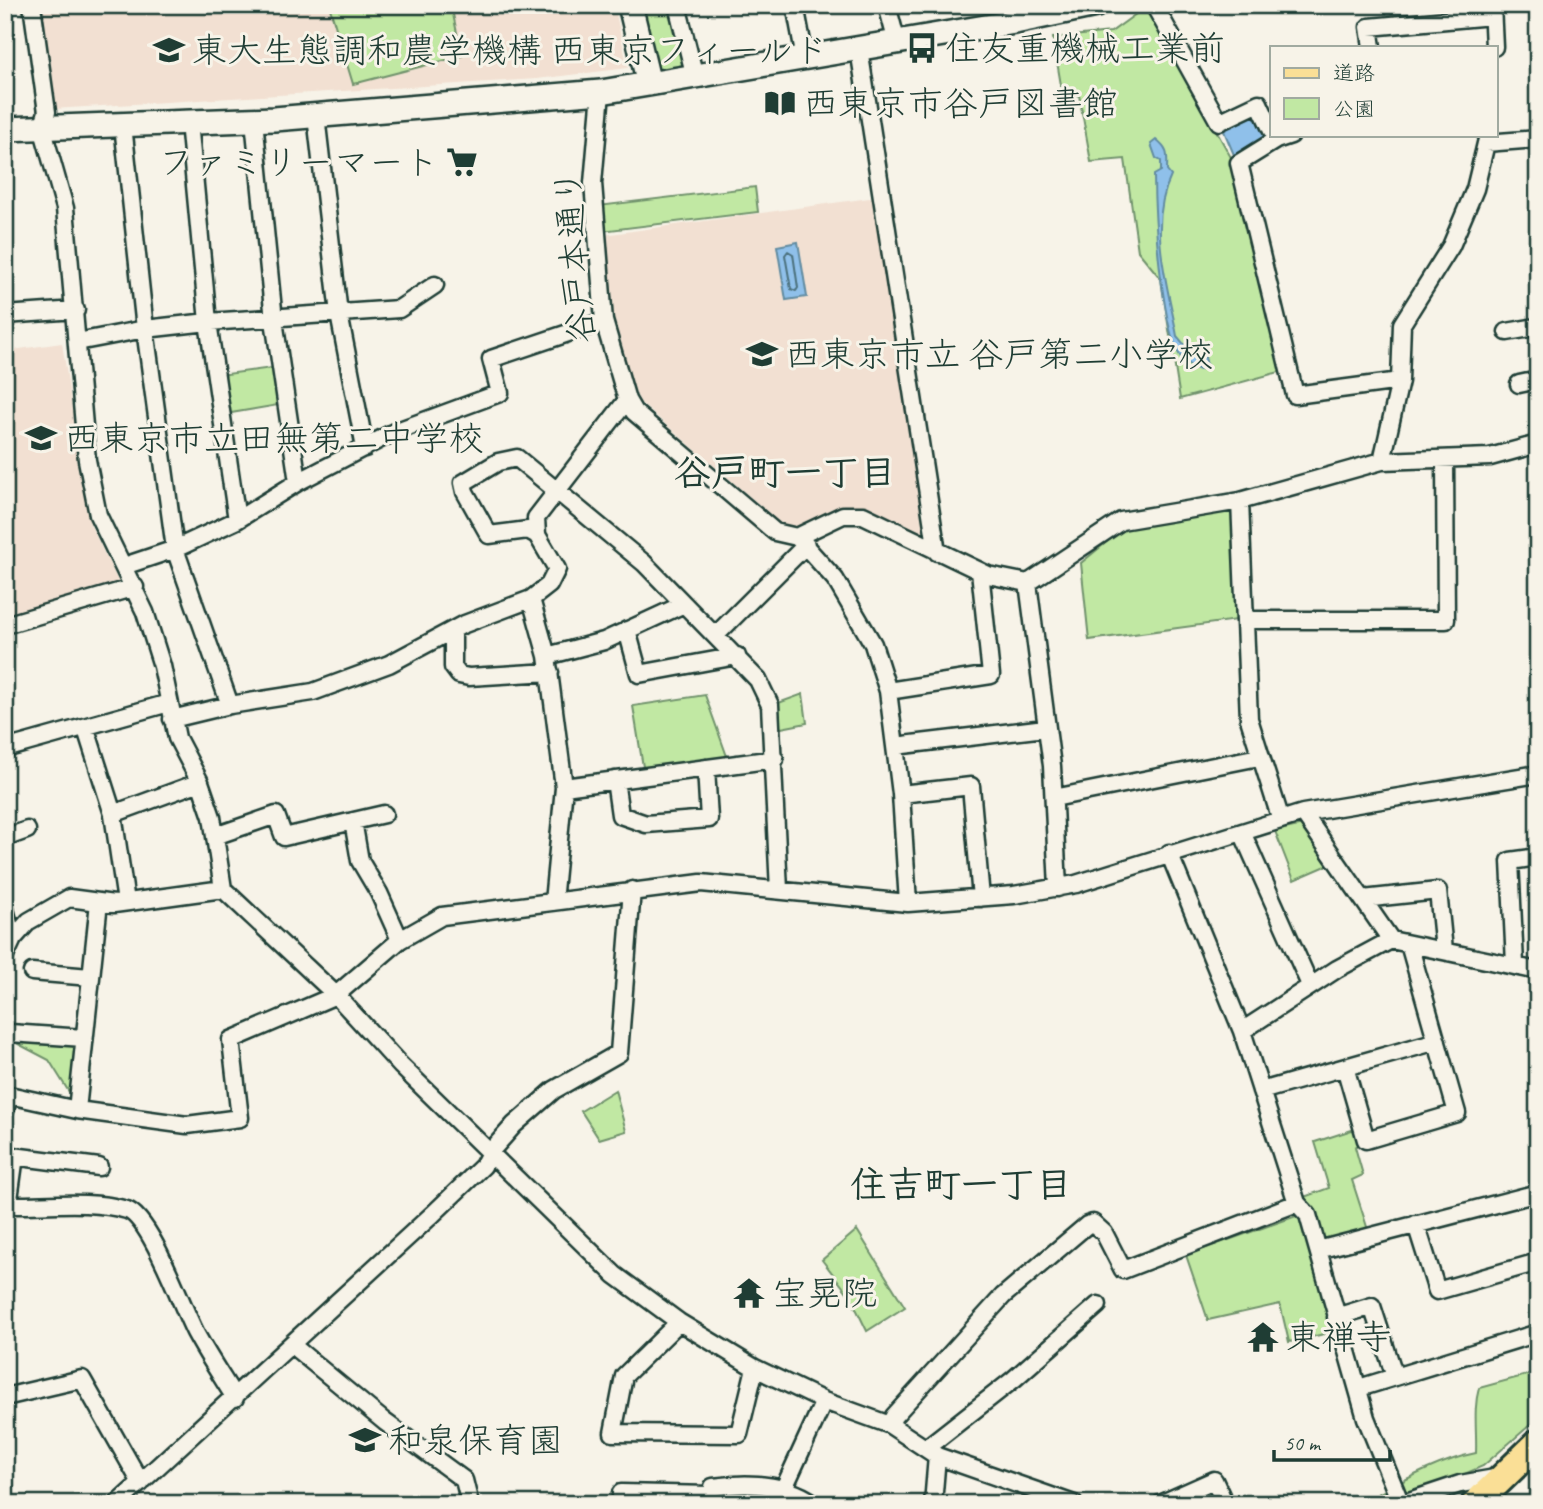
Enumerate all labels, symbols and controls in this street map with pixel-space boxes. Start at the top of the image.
place label: 住友重機械工業前 [945,26,1225,71]
place label: 東大生態調和農学機構 西東京フィールド [192,28,828,73]
bus stop icon: 住友重機械工業前 [905,31,939,65]
school or university icon: 東大生態調和農学機構 西東京フィールド [152,33,186,67]
legend [1270,46,1498,136]
text: 道路 [1333,60,1375,86]
place label: 西東京市谷戸図書館 [803,81,1118,126]
library icon: 西東京市谷戸図書館 [763,86,797,120]
text: 公園 [1333,96,1375,122]
place label: ファミリーマート [158,140,439,185]
supermarket icon: ファミリーマート [445,145,479,179]
street label: 谷戸本通り [544,167,605,345]
place label: 西東京市立 谷戸第二小学校 [785,332,1213,377]
school or university icon: 西東京市立 谷戸第二小学校 [745,337,779,371]
place label: 西東京市立田無第二中学校 [64,416,484,461]
school or university icon: 西東京市立田無第二中学校 [24,421,58,455]
district label: 谷戸町一丁目 [674,449,896,496]
district label: 住吉町一丁目 [850,1161,1072,1208]
place label: 宝晃院 [772,1271,877,1316]
temple icon: 宝晃院 [732,1276,766,1310]
place label: 東禅寺 [1286,1315,1391,1360]
temple icon: 東禅寺 [1246,1320,1280,1354]
place label: 和泉保育園 [388,1418,563,1463]
scale bar [1274,1418,1389,1462]
school or university icon: 和泉保育園 [348,1423,382,1457]
text: 50 m [1284,1430,1322,1456]

